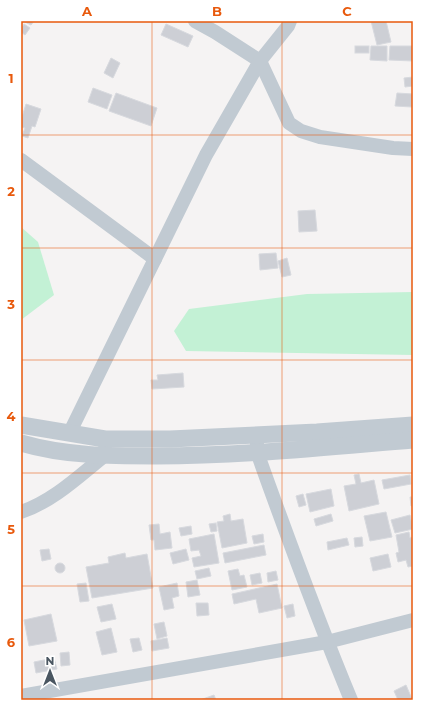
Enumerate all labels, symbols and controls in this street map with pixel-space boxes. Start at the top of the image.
text: A [81,3,93,19]
text: B [212,3,222,19]
text: C [342,3,352,19]
text: 1 [8,70,14,86]
text: 2 [7,183,15,199]
text: 3 [6,296,15,312]
text: 4 [7,408,16,424]
text: 5 [7,521,15,537]
text: 6 [7,634,16,650]
north arrow [30,651,70,691]
text: N [46,654,54,668]

